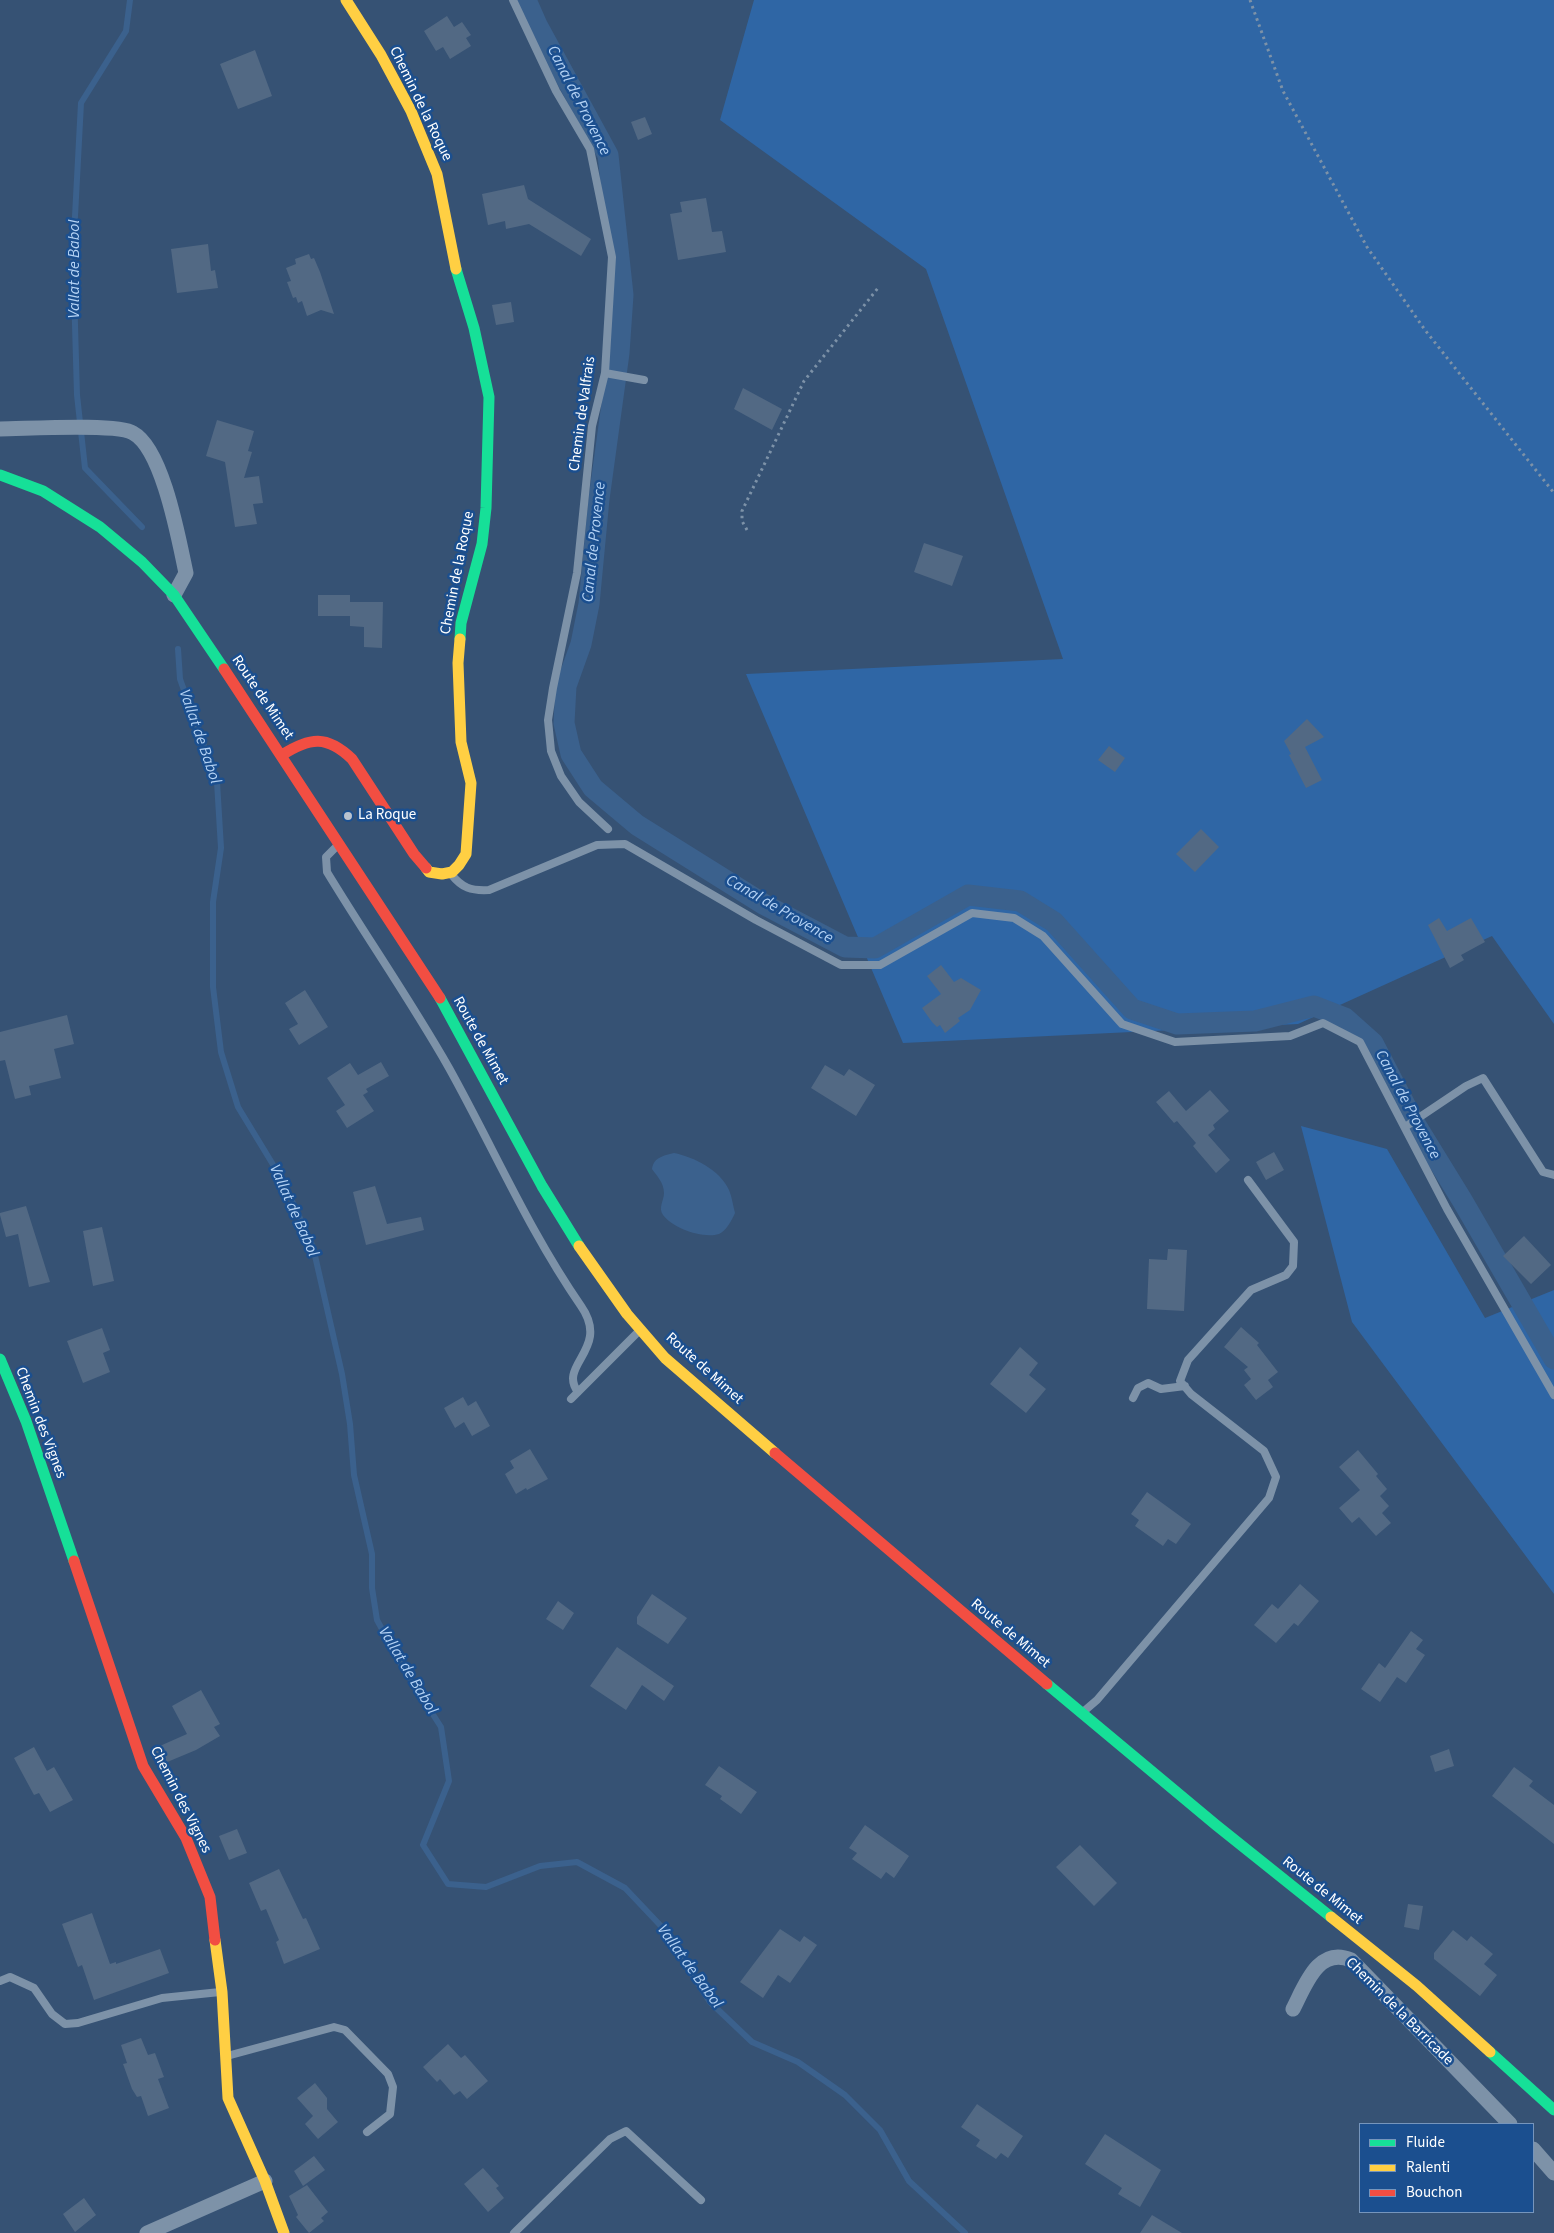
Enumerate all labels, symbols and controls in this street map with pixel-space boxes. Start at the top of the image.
water label: Canal de Provence [542,43,614,159]
street label: Chemin de la Roque [384,44,456,164]
water label: Vallat de Babol [65,220,85,318]
street label: Chemin de Valfrais [566,355,600,473]
water label: Canal de Provence [579,481,611,603]
street label: Chemin de la Roque [437,510,479,636]
street label: Route de Mimet [227,652,297,744]
water label: Vallat de Babol [174,687,224,787]
place label: La Roque [358,807,416,825]
marker: La Roque [342,810,354,822]
water label: Canal de Provence [722,871,836,949]
street label: Route de Mimet [448,994,512,1088]
water label: Canal de Provence [1370,1047,1444,1163]
water label: Vallat de Babol [264,1162,322,1260]
street label: Route de Mimet [662,1329,746,1409]
street label: Chemin des Vignes [11,1365,69,1481]
street label: Route de Mimet [967,1596,1053,1672]
water label: Vallat de Babol [373,1624,441,1718]
street label: Chemin des Vignes [145,1744,215,1856]
street label: Route de Mimet [1278,1853,1366,1929]
water label: Vallat de Babol [652,1921,726,2013]
street label: Chemin de la Barricade [1341,1954,1457,2070]
legend [1359,2123,1534,2213]
text: Fluide [1406,2132,1445,2153]
text: Ralenti [1406,2157,1450,2178]
text: Bouchon [1406,2182,1462,2203]

